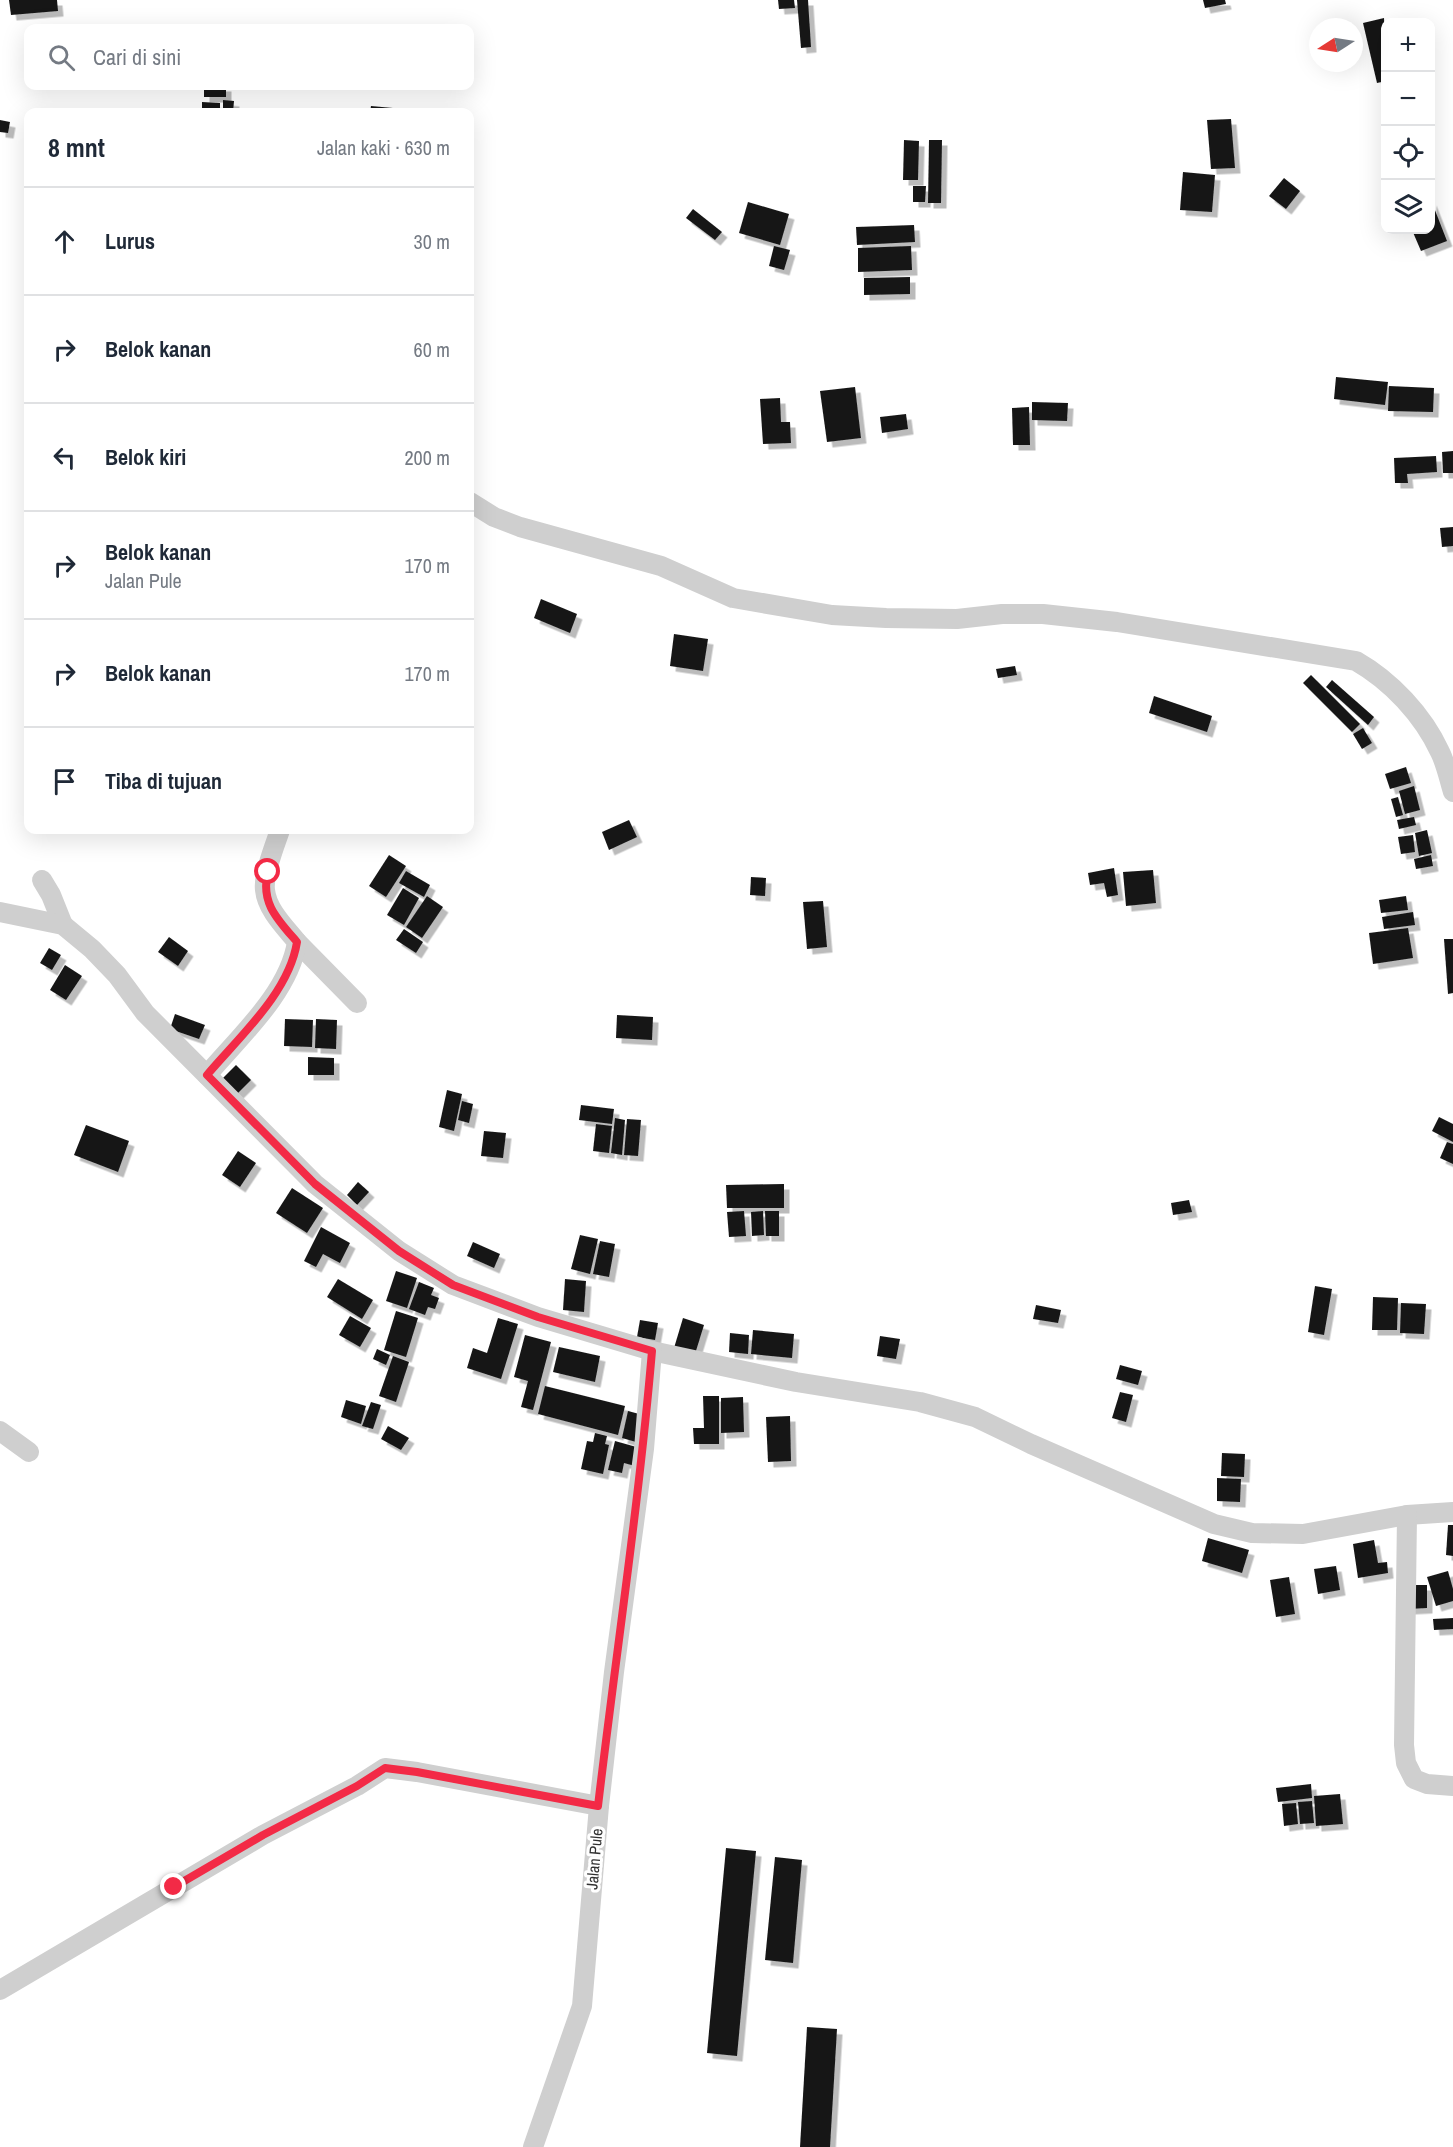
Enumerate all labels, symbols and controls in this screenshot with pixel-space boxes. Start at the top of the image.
north arrow [1309,18,1363,72]
map controls [1381,18,1435,234]
button: + [1381,18,1435,72]
search box [24,24,474,90]
icon: search [45,41,78,74]
text: Cari di sini [93,42,181,72]
button: − [1381,72,1435,126]
button: locate [1381,126,1435,180]
text: 8 mnt [48,130,105,165]
text: Jalan kaki · 630 m [317,134,450,161]
button: layers [1381,180,1435,234]
icon: ahead [48,225,81,258]
text: Lurus [105,226,155,256]
text: 30 m [414,228,450,255]
icon: right [48,333,81,366]
text: Belok kanan [105,334,211,364]
text: 60 m [414,336,450,363]
icon: left [48,441,81,474]
text: Belok kiri [105,442,186,472]
text: 200 m [404,444,450,471]
text: Belok kanan [105,537,211,567]
icon: right [48,549,81,582]
text: 170 m [404,552,450,579]
text: Jalan Pule [105,567,182,594]
icon: right [48,657,81,690]
text: Belok kanan [105,658,211,688]
text: 170 m [404,660,450,687]
icon: arrive [48,765,81,798]
text: Tiba di tujuan [105,766,222,796]
route start [254,858,280,884]
street label: Jalan Pule [580,1828,608,1890]
route end [160,1873,186,1899]

